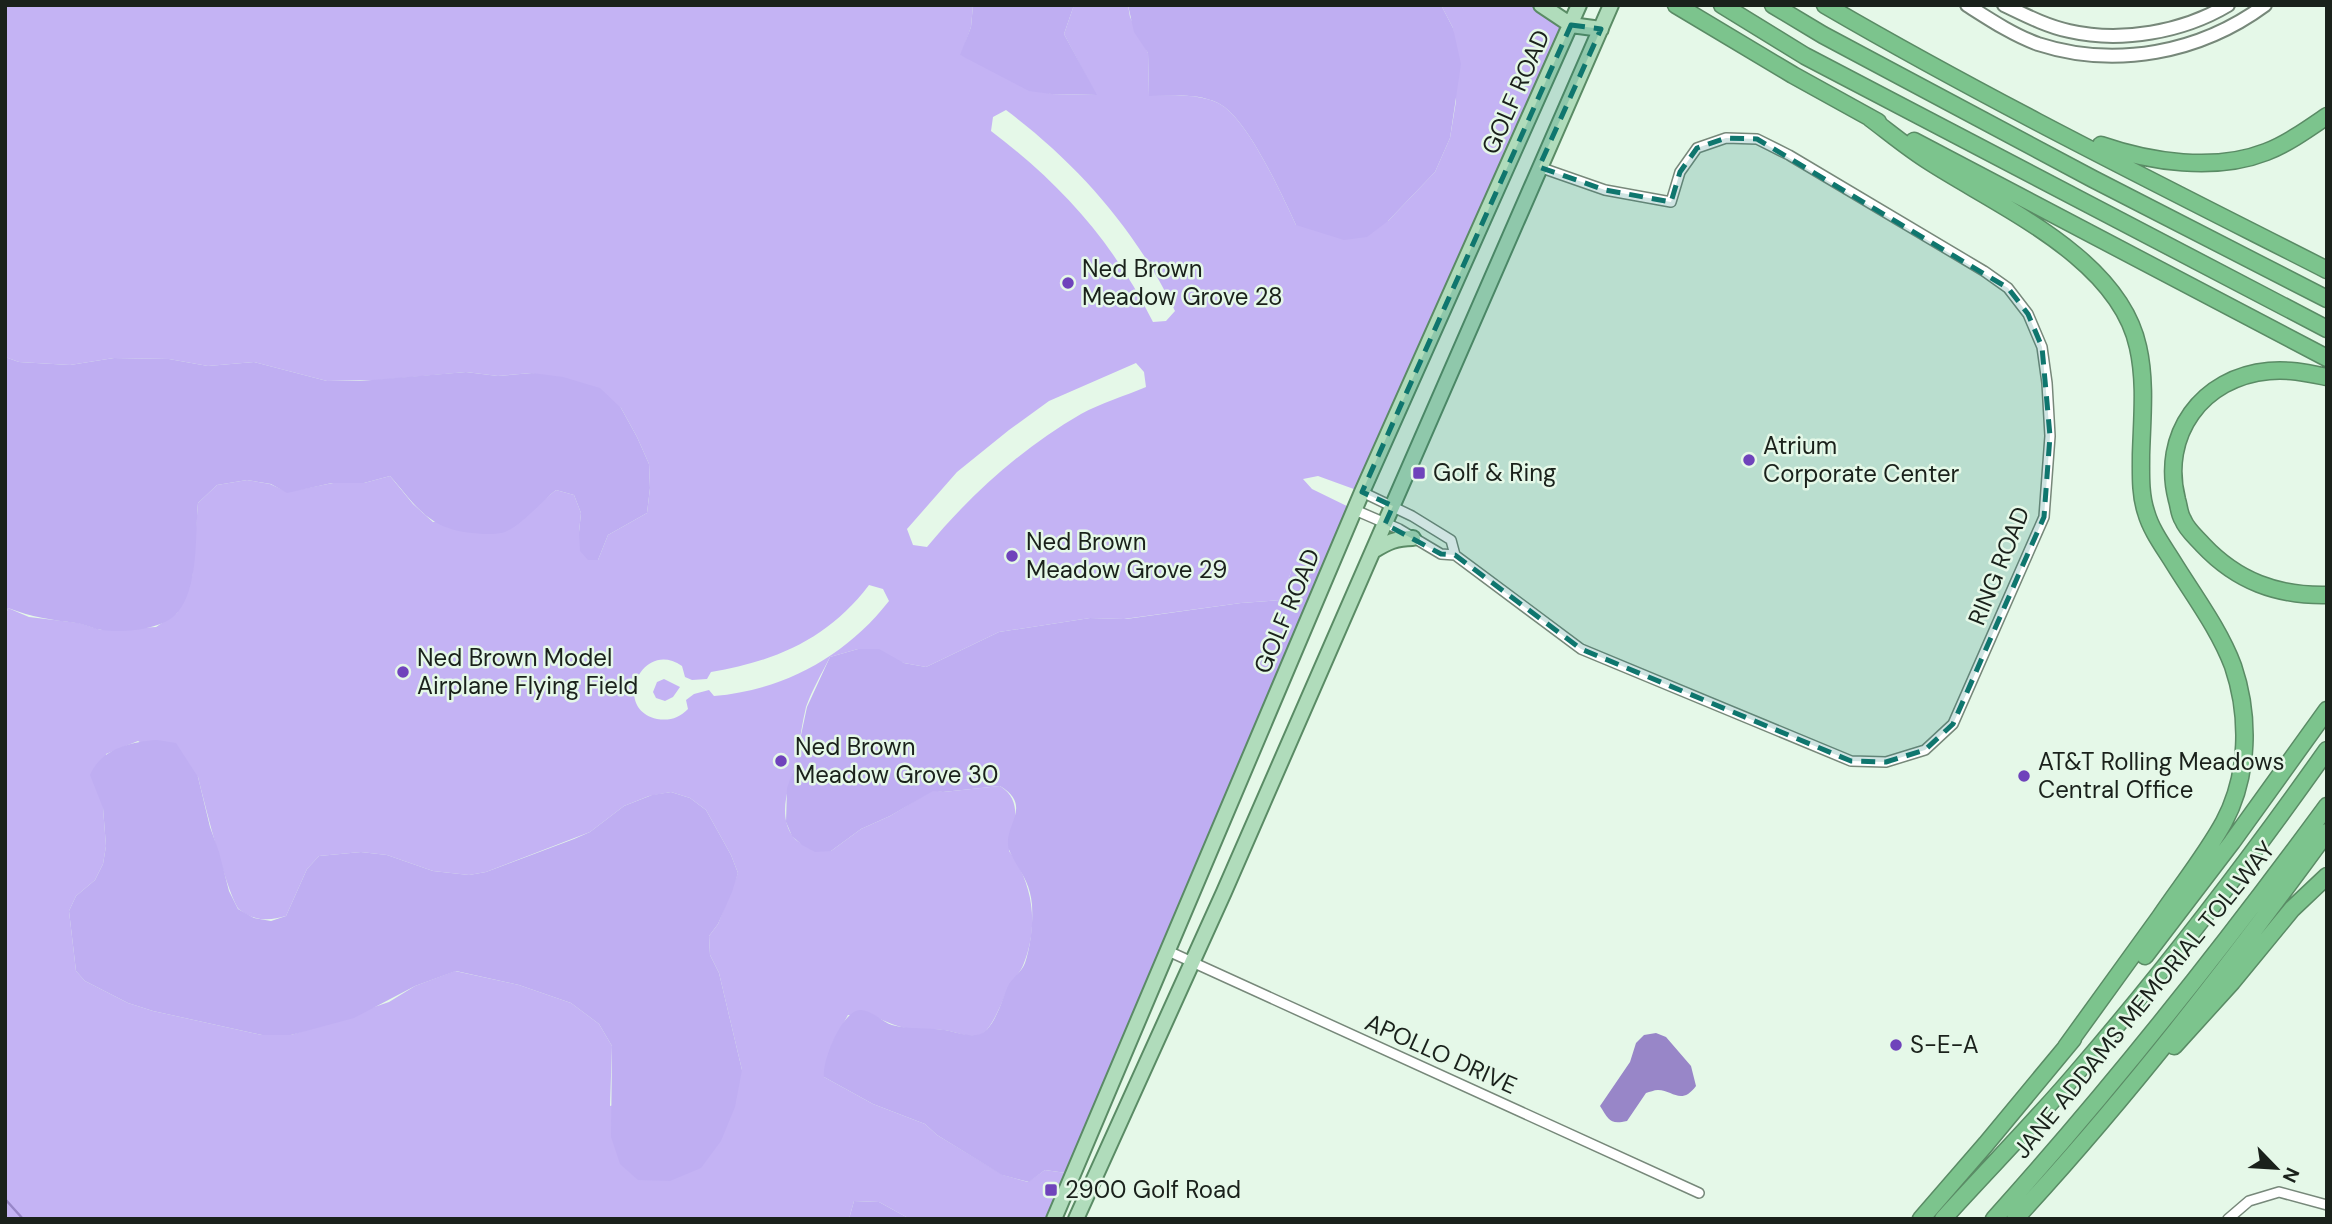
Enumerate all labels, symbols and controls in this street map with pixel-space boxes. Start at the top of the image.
street label: GOLF ROAD [1474,25,1557,159]
place label: Ned Brown Meadow Grove 28 [1082,253,1283,312]
marker: Ned Brown Meadow Grove 28 [1060,275,1076,291]
place label: Atrium Corporate Center [1763,430,1960,489]
marker: Atrium Corporate Center [1741,452,1757,468]
place label: Golf & Ring [1433,457,1557,488]
marker: Golf & Ring [1411,465,1427,481]
street label: RING ROAD [1961,502,2036,630]
place label: Ned Brown Meadow Grove 29 [1026,526,1227,585]
street label: GOLF ROAD [1246,544,1327,678]
marker: Ned Brown Meadow Grove 29 [1004,548,1020,564]
place label: Ned Brown Model Airplane Flying Field [417,642,638,701]
marker: Ned Brown Model Airplane Flying Field [395,664,411,680]
place label: Ned Brown Meadow Grove 30 [795,731,998,790]
place label: AT&T Rolling Meadows Central Office [2038,746,2285,805]
marker: Ned Brown Meadow Grove 30 [773,753,789,769]
marker: AT&T Rolling Meadows Central Office [2016,768,2032,784]
street label: JANE ADDAMS MEMORIAL TOLLWAY [2006,835,2281,1165]
street label: APOLLO DRIVE [1360,1006,1522,1101]
place label: S-E-A [1910,1029,1979,1060]
marker: S-E-A [1888,1037,1904,1053]
north arrow [2241,1133,2311,1203]
text: N [2277,1163,2305,1187]
place label: 2900 Golf Road [1065,1174,1241,1205]
marker: 2900 Golf Road [1043,1182,1059,1198]

